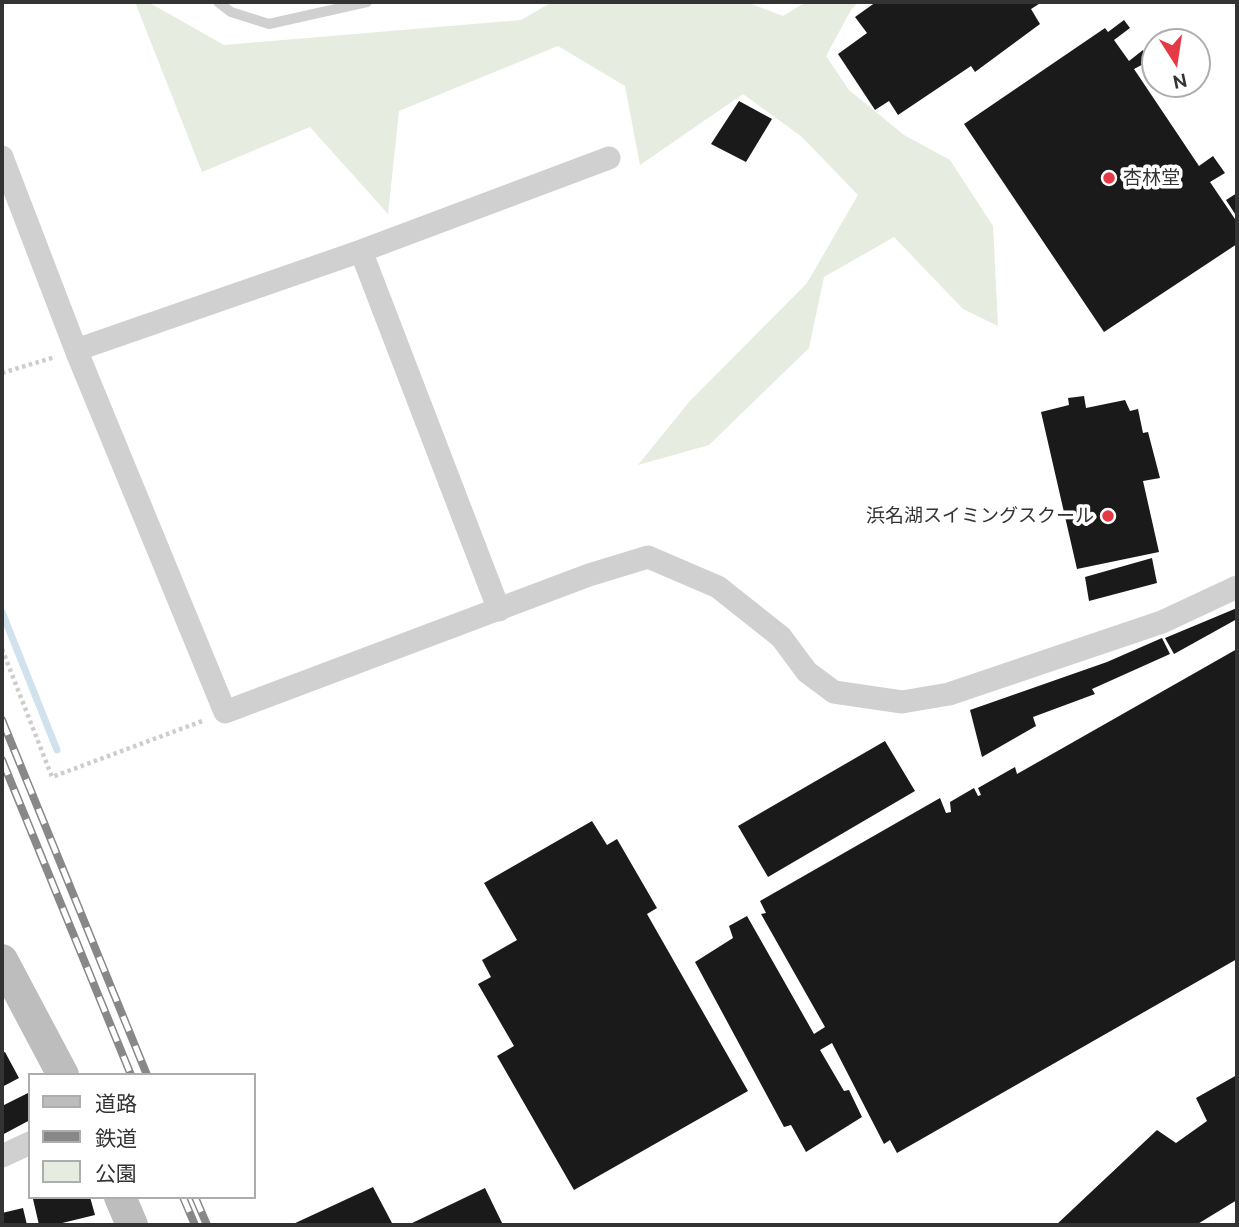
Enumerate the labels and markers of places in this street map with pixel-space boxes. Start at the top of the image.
place label: 杏林堂 [1123,167,1180,189]
marker: 杏林堂 [1101,170,1117,186]
place label: 浜名湖スイミングスクール [866,505,1094,527]
marker: 浜名湖スイミングスクール [1100,508,1116,524]

